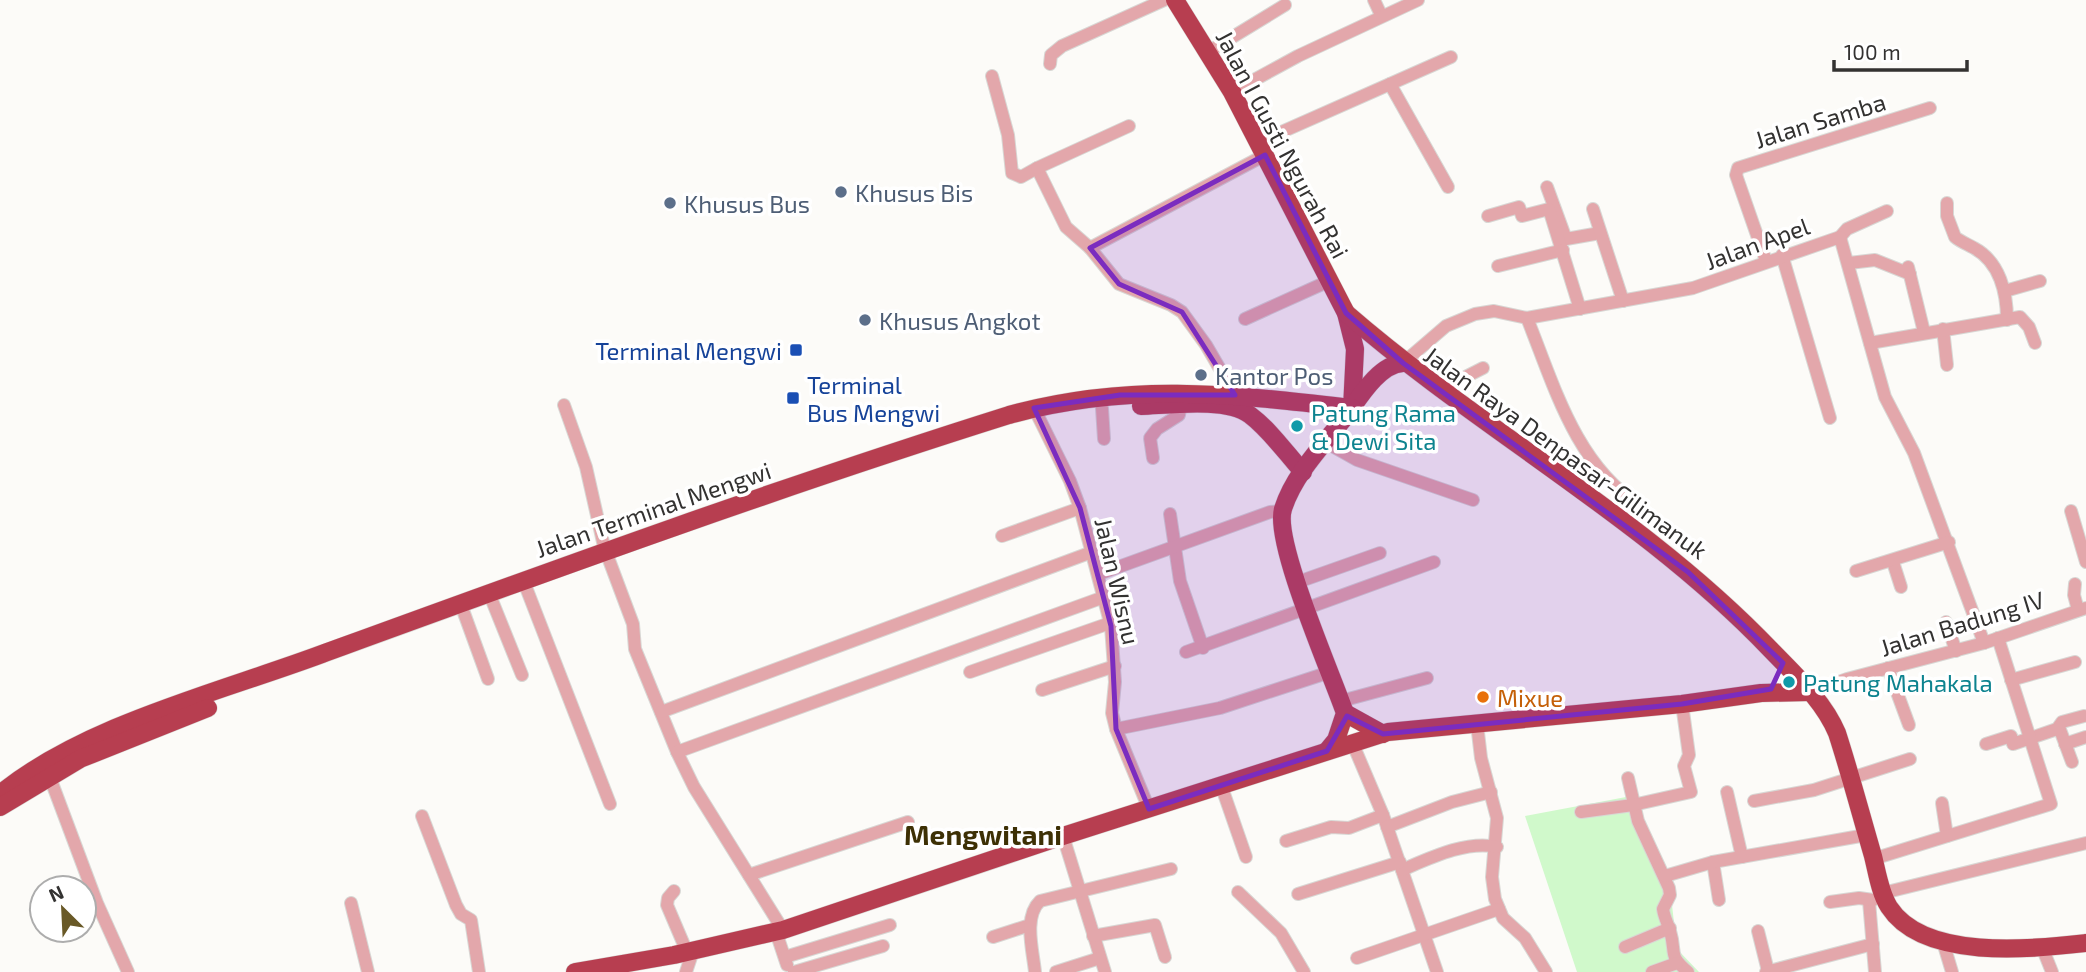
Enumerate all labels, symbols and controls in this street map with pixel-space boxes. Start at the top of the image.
street label: Jalan I Gusti Ngurah Rai [1211,25,1355,263]
scale bar [1834,28,1967,72]
text: 100 m [1844,39,1901,64]
street label: Jalan Samba [1751,86,1889,154]
place label: Khusus Bis [855,178,973,207]
marker: Khusus Bis [833,184,849,200]
place label: Khusus Bus [684,189,810,218]
marker: Khusus Bus [662,195,678,211]
street label: Jalan Apel [1701,211,1813,275]
place label: Khusus Angkot [879,306,1041,335]
marker: Khusus Angkot [857,312,873,328]
place label: Terminal Mengwi [595,336,782,365]
street label: Jalan Raya Denpasar-Gilimanuk [1419,340,1713,564]
marker: Terminal Mengwi [788,342,804,358]
place label: Kantor Pos [1215,361,1333,390]
marker: Kantor Pos [1193,367,1209,383]
place label: Terminal Bus Mengwi [807,370,940,427]
marker: Terminal Bus Mengwi [785,390,801,406]
place label: Patung Rama & Dewi Sita [1311,398,1456,455]
marker: Patung Rama & Dewi Sita [1289,418,1305,434]
street label: Jalan Terminal Mengwi [531,455,775,563]
street label: Jalan Wisnu [1089,515,1147,647]
street label: Jalan Badung IV [1876,584,2048,662]
place label: Patung Mahakala [1803,668,1993,697]
marker: Patung Mahakala [1781,674,1797,690]
place label: Mixue [1497,683,1563,712]
marker: Mixue [1475,689,1491,705]
district label: Mengwitani [904,817,1062,851]
north arrow [28,874,98,944]
text: N [45,880,67,906]

